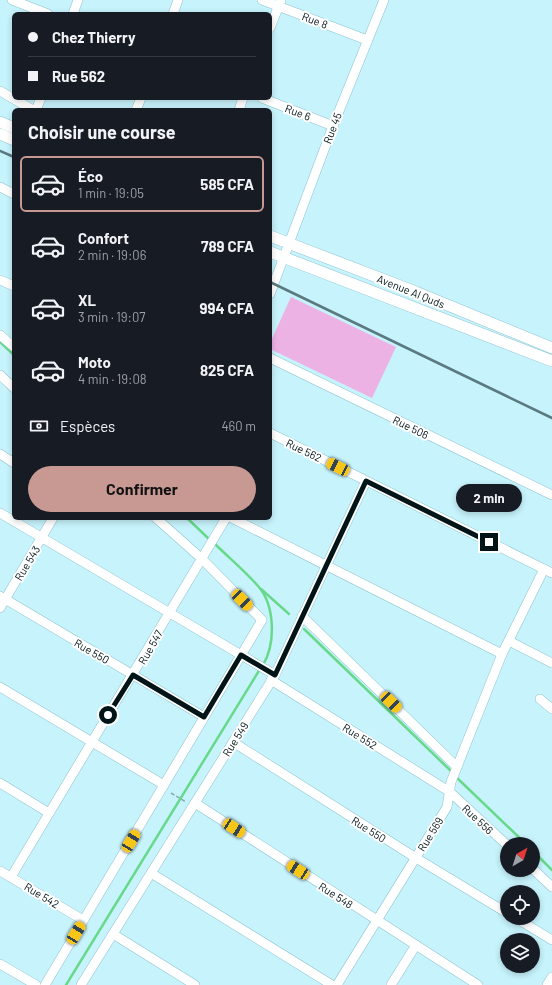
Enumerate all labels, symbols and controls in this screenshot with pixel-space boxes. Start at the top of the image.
street label: Rue 8 [300,9,330,31]
text: Chez Thierry [52,28,136,46]
text: Rue 562 [52,67,105,85]
street label: Rue 6 [283,101,313,123]
street label: Rue 45 [320,110,344,145]
text: Choisir une course [28,121,176,143]
icon: car [30,166,66,202]
text: Éco [78,167,103,185]
text: 585 CFA [200,175,254,193]
text: 1 min · 19:05 [78,185,144,201]
icon: car [30,228,66,264]
text: Confort [78,229,129,247]
text: 789 CFA [201,237,254,255]
text: 2 min · 19:06 [78,247,146,263]
street label: Avenue Al Quds [375,271,447,311]
icon: car [30,290,66,326]
text: XL [78,291,96,309]
text: 994 CFA [200,299,254,317]
text: 3 min · 19:07 [78,309,146,325]
icon: car [30,352,66,388]
text: Moto [78,353,111,371]
text: 825 CFA [200,361,254,379]
text: 4 min · 19:08 [78,371,147,387]
street label: Rue 506 [391,413,431,441]
icon: cash [28,415,50,437]
text: Espèces [60,417,115,435]
text: 460 m [221,418,256,434]
street label: Rue 562 [284,436,324,464]
car [325,456,351,478]
button: Confirmer [28,466,256,512]
callout: 2 min [456,484,522,512]
text: 2 min [473,490,505,506]
route end [480,533,498,551]
street label: Rue 543 [12,543,42,583]
car [229,587,255,613]
street label: Rue 547 [135,628,165,666]
street label: Rue 550 [72,636,112,666]
car [378,689,404,715]
route start [99,706,117,724]
street label: Rue 549 [219,719,251,759]
street label: Rue 552 [340,720,380,752]
street label: Rue 556 [460,801,496,837]
street label: Rue 550 [349,813,389,845]
street label: Rue 569 [414,814,446,853]
car [221,816,247,840]
car [120,828,142,854]
north arrow [500,837,540,877]
map controls [500,837,540,973]
car [285,858,311,882]
street label: Rue 548 [316,879,356,911]
street label: Rue 542 [22,880,62,910]
button: locate [500,885,540,925]
car [65,920,87,946]
button: layers [500,933,540,973]

